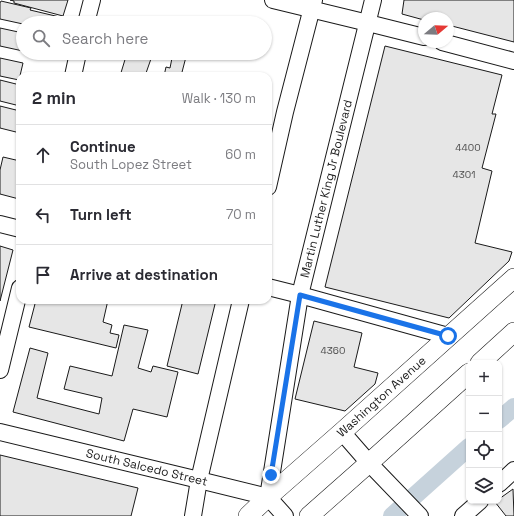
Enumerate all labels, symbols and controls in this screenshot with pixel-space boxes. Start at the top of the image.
north arrow [418,12,454,48]
search box [16,16,272,60]
icon: search [30,27,52,49]
text: Search here [62,29,148,48]
text: 2 min [32,87,76,109]
text: Walk · 130 m [182,90,256,107]
street label: Martin Luther King Jr Boulevard [297,98,356,279]
text: Continue [70,137,136,156]
house number: 4400 [455,141,481,154]
icon: ahead [32,144,54,166]
text: 60 m [225,146,256,163]
text: South Lopez Street [70,156,192,173]
house number: 4301 [453,168,475,181]
icon: left [32,204,54,226]
text: Turn left [70,205,132,224]
text: 70 m [226,206,256,223]
icon: arrive [32,264,54,286]
text: Arrive at destination [70,265,218,284]
route start [439,327,457,345]
house number: 4360 [321,344,345,357]
street label: Washington Avenue [333,353,429,441]
map controls [466,360,502,504]
button: + [466,360,502,396]
button: − [466,396,502,432]
button: locate [466,432,502,468]
street label: South Salcedo Street [84,445,209,490]
route end [262,466,280,484]
button: layers [466,468,502,504]

